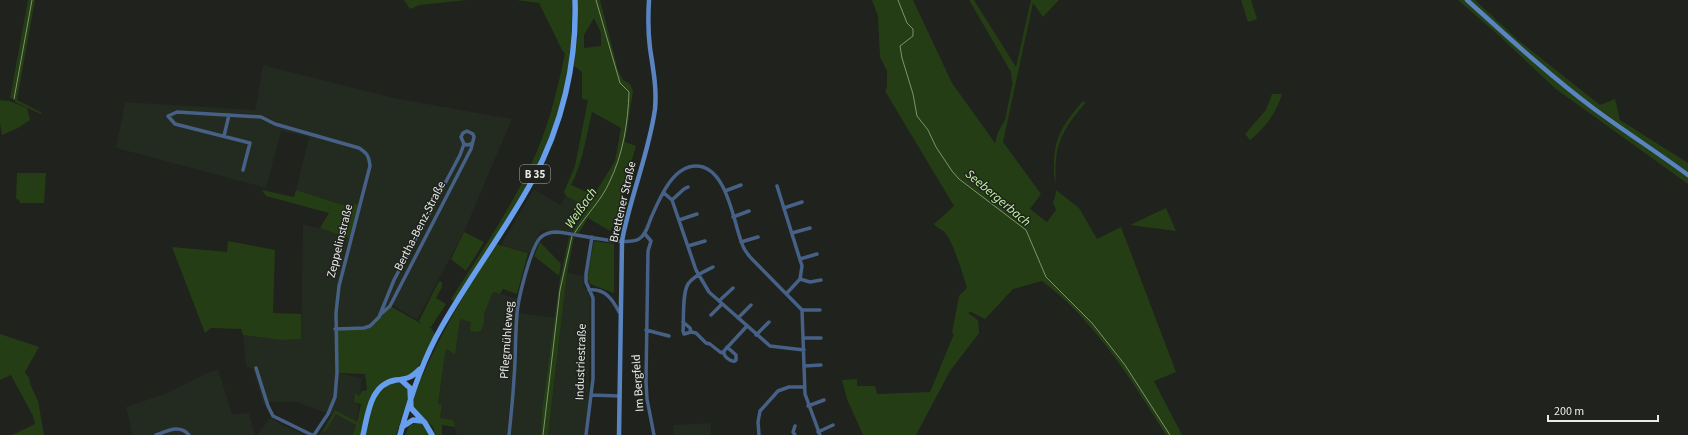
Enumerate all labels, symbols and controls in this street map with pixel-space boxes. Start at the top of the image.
street label: Brettener Straße [605,160,641,244]
road number: B 35 [520,165,550,183]
water label: Seebergerbach [961,165,1035,231]
street label: Bertha-Benz-Straße [390,178,450,274]
water label: Weißach [561,184,602,232]
street label: Zeppelinstraße [323,202,357,280]
street label: Pflegmühleweg [496,301,518,379]
street label: Industriestraße [571,323,591,401]
street label: Im Bergfeld [628,354,648,412]
scale bar [1548,397,1658,423]
text: 200 m [1554,403,1584,420]

